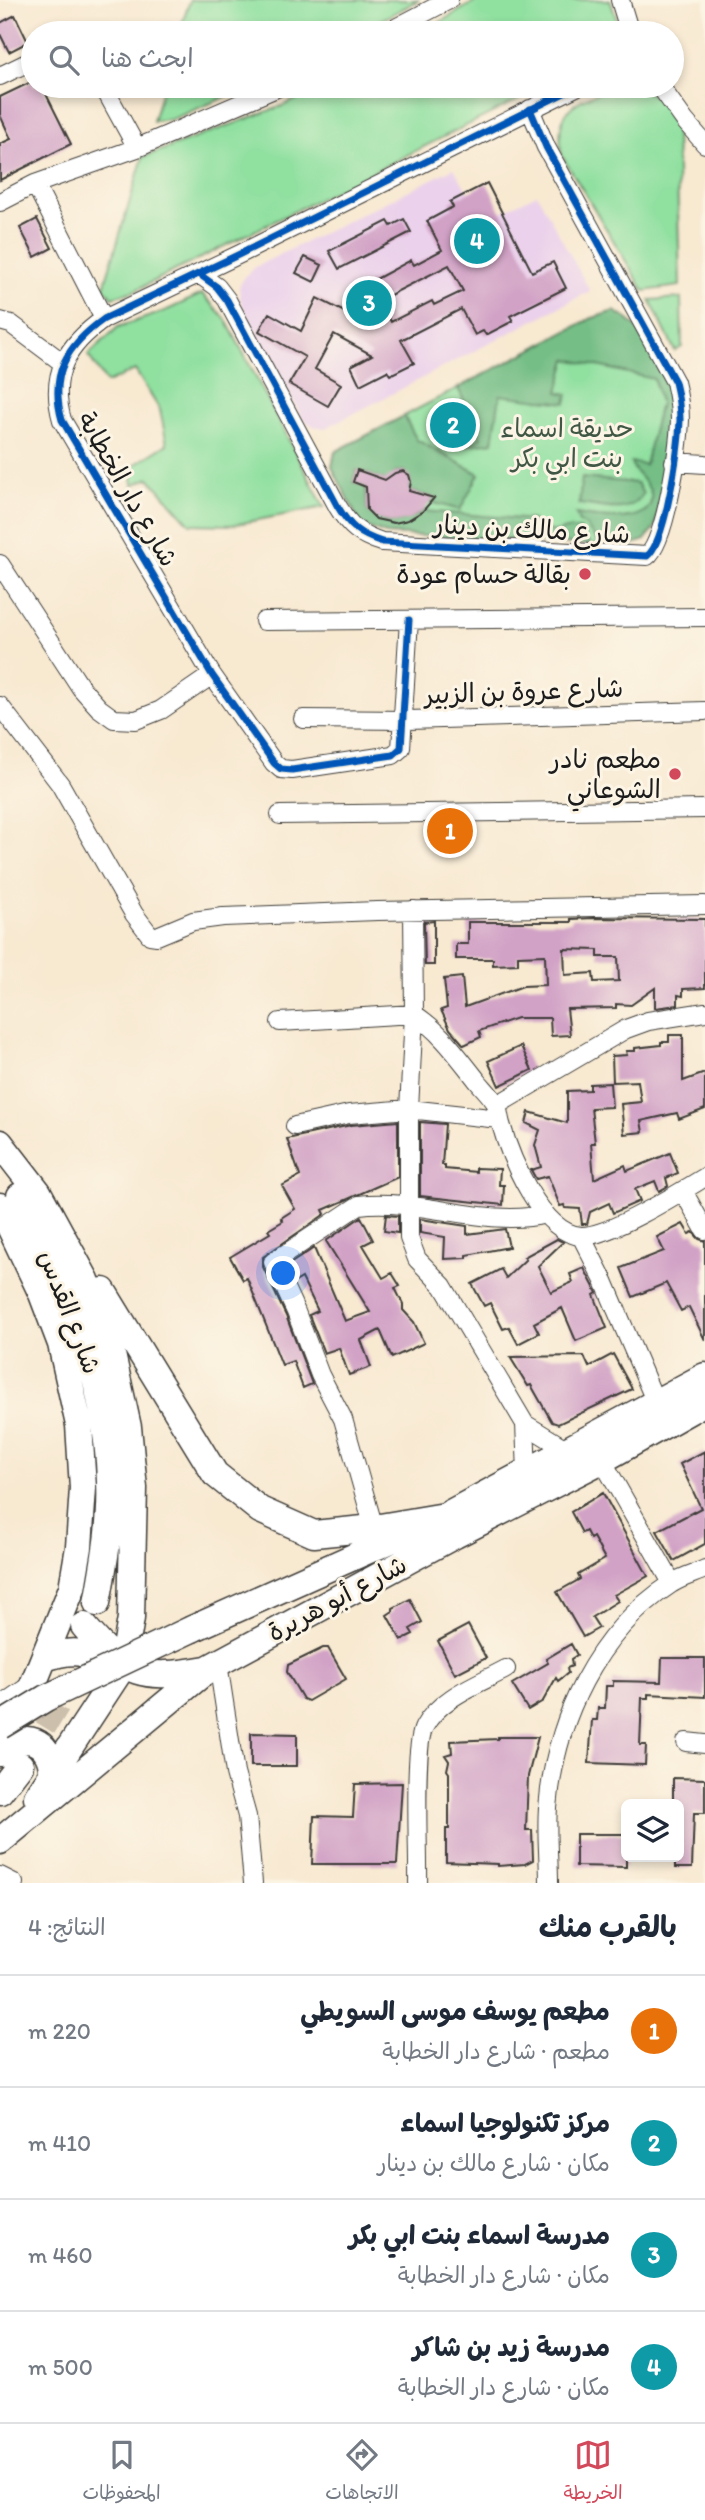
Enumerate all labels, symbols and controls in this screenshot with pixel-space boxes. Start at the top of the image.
search box [21,21,684,98]
icon: search [45,41,83,79]
text: ابحث هنا [101,42,194,74]
pin: 4 [454,215,500,267]
pin: 3 [346,277,392,329]
pin: 2 [430,399,476,451]
street label: شارع دار الخطابة [69,406,185,573]
park label: حديقة اسماء بنت ابي بكر [500,412,634,481]
street label: شارع مالك بن دينار [431,508,631,552]
place label: بقالة حسام عودة [396,558,571,594]
marker: بقالة حسام عودة [577,566,593,582]
street label: شارع عروة بن الزبير [422,672,624,713]
place label: مطعم نادر الشوعاني [548,743,661,812]
marker: مطعم نادر الشوعاني [667,766,683,782]
pin: 1 [427,805,473,857]
street label: شارع القدس [30,1246,108,1379]
your location [266,1256,300,1290]
street label: شارع أبو هريرة [262,1548,413,1650]
map controls [621,1799,684,1862]
button: layers [621,1799,684,1862]
text: بالقرب منك [539,1908,677,1945]
text: النتائج: 4 [28,1913,106,1941]
text: مطعم يوسف موسى السويطي [300,1995,610,2027]
text: 220 m [28,2017,91,2045]
text: 1 [649,2017,659,2045]
text: مطعم · شارع دار الخطابة [382,2037,610,2065]
text: مركز تكنولوجيا اسماء [400,2107,610,2139]
text: 410 m [28,2129,91,2157]
text: 2 [648,2129,660,2157]
text: مكان · شارع مالك بن دينار [378,2149,610,2177]
text: مدرسة اسماء بنت ابي بكر [349,2219,610,2251]
text: 460 m [28,2241,93,2269]
text: 3 [648,2241,660,2269]
text: مكان · شارع دار الخطابة [398,2261,610,2289]
text: مدرسة زيد بن شاكر [413,2331,610,2363]
text: 500 m [28,2353,93,2381]
text: 4 [647,2353,661,2381]
text: مكان · شارع دار الخطابة [398,2373,610,2401]
tab: المحفوظات [82,2436,161,2509]
tab: الاتجاهات [325,2436,399,2509]
tab: الخريطة [563,2436,623,2509]

